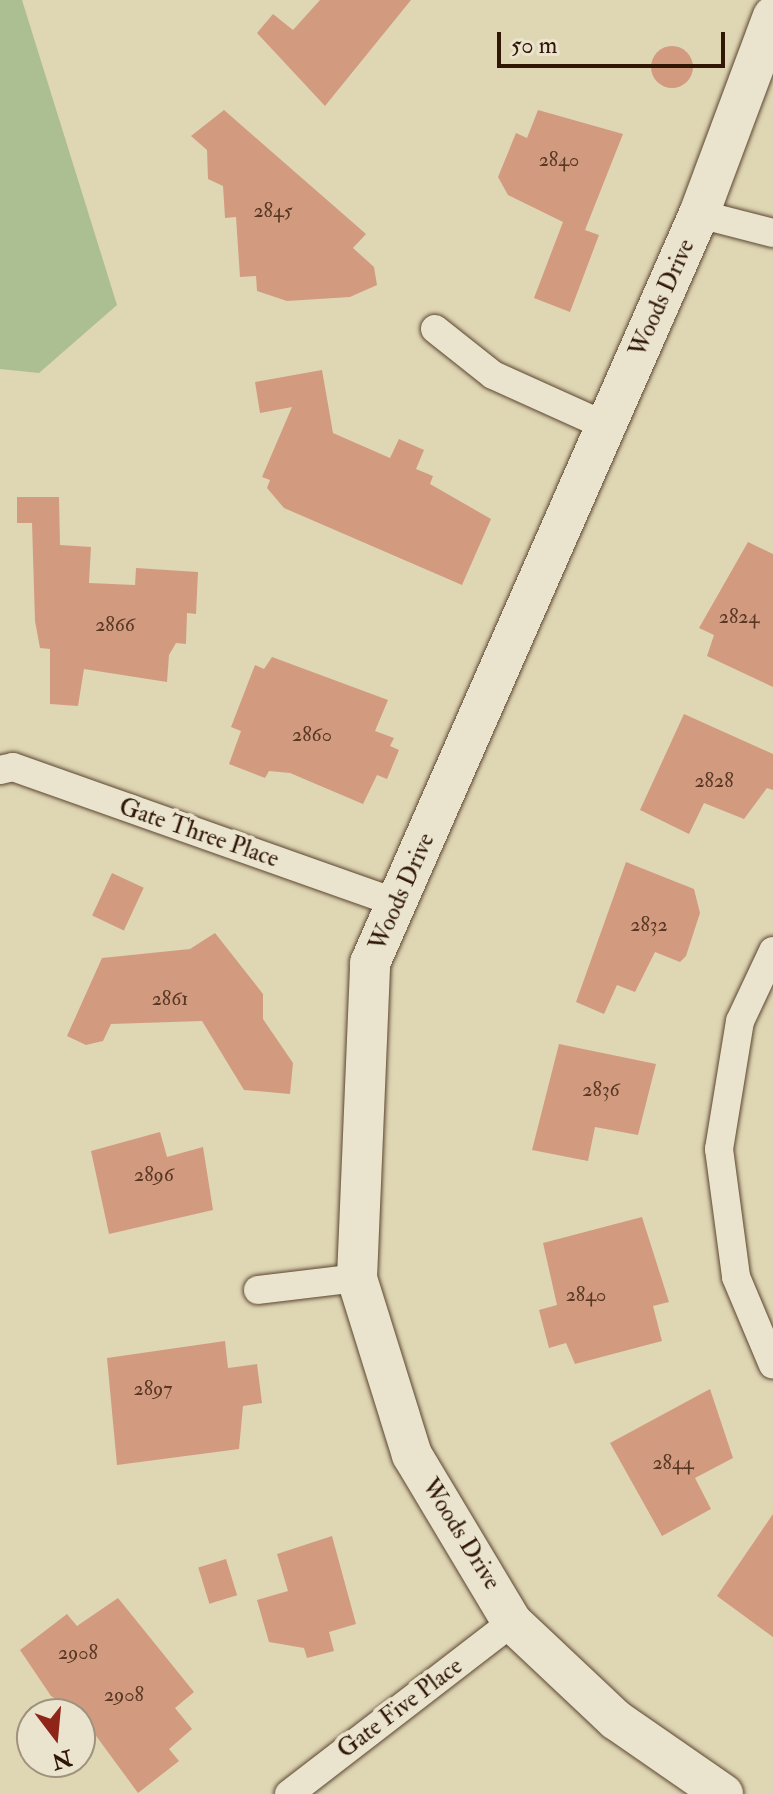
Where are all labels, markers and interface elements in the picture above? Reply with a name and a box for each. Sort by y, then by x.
scale bar [501,16,729,66]
text: 50 m [511,30,557,61]
house number: 2840 [539,147,579,171]
house number: 2845 [253,198,293,222]
street label: Woods Drive [623,235,701,361]
house number: 2824 [719,604,759,628]
house number: 2866 [95,612,135,636]
house number: 2860 [292,722,332,746]
house number: 2828 [694,768,734,792]
street label: Gate Three Place [115,792,283,874]
street label: Woods Drive [363,829,441,955]
house number: 2832 [630,912,668,936]
house number: 2861 [152,986,188,1010]
house number: 2836 [582,1077,620,1101]
house number: 2896 [134,1162,174,1186]
house number: 2840 [566,1282,606,1306]
house number: 2897 [134,1376,172,1400]
house number: 2844 [652,1450,694,1474]
street label: Woods Drive [416,1473,506,1595]
house number: 2908 [58,1640,98,1664]
street label: Gate Five Place [332,1652,468,1764]
house number: 2908 [104,1682,144,1706]
north arrow [16,1698,96,1778]
text: N [49,1743,75,1775]

